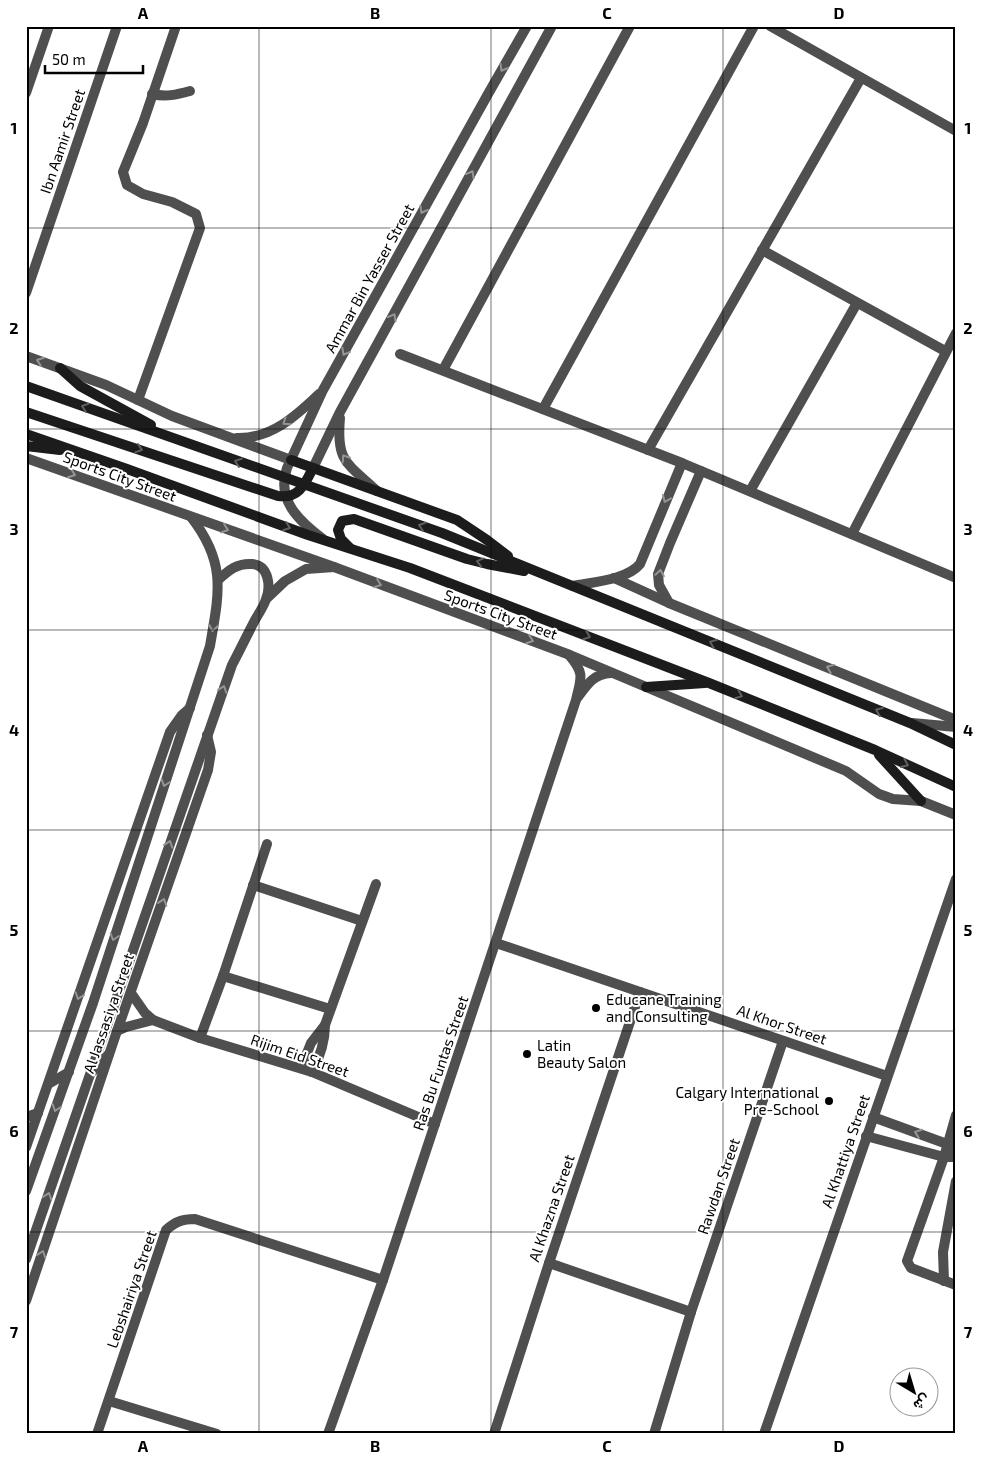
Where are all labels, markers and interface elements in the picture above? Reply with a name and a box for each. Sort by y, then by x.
text: A [138,3,149,22]
text: B [370,3,380,22]
text: C [602,3,612,22]
text: D [834,3,845,22]
scale bar [45,42,142,74]
text: 50 m [52,50,86,68]
one-way arrow [499,63,509,72]
street label: Ibn Aamir Street [36,86,88,196]
text: 1 [11,118,17,137]
text: 1 [965,118,971,137]
one-way arrow [465,171,475,180]
street label: Ammar Bin Yasser Street [321,200,418,356]
one-way arrow [420,205,430,214]
one-way arrow [386,313,396,322]
text: 2 [9,318,19,337]
text: 2 [963,318,973,337]
one-way arrow [341,347,351,356]
one-way arrow [37,357,45,367]
one-way arrow [81,403,90,413]
one-way arrow [282,416,292,425]
one-way arrow [134,444,143,454]
street label: Sports City Street [61,447,179,505]
one-way arrow [341,454,351,463]
one-way arrow [234,457,243,467]
one-way arrow [67,468,76,478]
one-way arrow [662,494,673,503]
text: 3 [9,519,19,538]
text: 3 [963,519,973,538]
one-way arrow [282,521,290,531]
one-way arrow [418,522,427,532]
one-way arrow [220,523,229,533]
one-way arrow [475,557,484,568]
one-way arrow [654,569,665,577]
one-way arrow [373,578,382,588]
street label: Sports City Street [442,585,560,643]
one-way arrow [209,624,219,632]
one-way arrow [582,630,591,640]
one-way arrow [526,634,534,644]
one-way arrow [709,638,718,649]
one-way arrow [826,664,835,674]
one-way arrow [217,685,227,694]
one-way arrow [734,689,742,699]
one-way arrow [875,706,884,717]
text: 4 [9,720,19,739]
text: 4 [963,720,973,739]
one-way arrow [900,757,909,768]
one-way arrow [161,778,171,787]
one-way arrow [163,841,173,849]
one-way arrow [157,898,167,907]
text: 5 [10,920,19,939]
text: 5 [964,920,973,939]
one-way arrow [110,933,120,941]
street label: Al Jassasiya Street [79,950,137,1075]
place label: Educane Training and Consulting [606,990,722,1025]
one-way arrow [75,992,85,1000]
street label: Ras Bu Funtas Street [408,993,472,1133]
street label: Al Khor Street [735,1000,829,1048]
marker: Educane Training and Consulting [590,1002,602,1014]
street label: Rijim Eid Street [248,1030,352,1081]
place label: Latin Beauty Salon [537,1036,626,1071]
marker: Latin Beauty Salon [521,1048,533,1060]
place label: Calgary International Pre-School [676,1083,820,1118]
street label: Al Khattiya Street [817,1092,873,1210]
marker: Calgary International Pre-School [823,1095,835,1107]
one-way arrow [52,1103,62,1111]
text: 6 [9,1121,19,1140]
text: 6 [963,1121,973,1140]
one-way arrow [914,1129,923,1139]
street label: Rawdan Street [693,1135,743,1236]
street label: Al Khazna Street [524,1152,578,1264]
one-way arrow [42,1193,52,1201]
street label: Lebshairiya Street [102,1227,160,1350]
one-way arrow [36,1251,46,1259]
text: 7 [10,1322,19,1341]
text: 7 [964,1322,973,1341]
north arrow [890,1368,940,1418]
text: ش [910,1390,934,1415]
text: A [138,1436,149,1455]
text: B [370,1436,380,1455]
text: C [602,1436,612,1455]
text: D [834,1436,845,1455]

